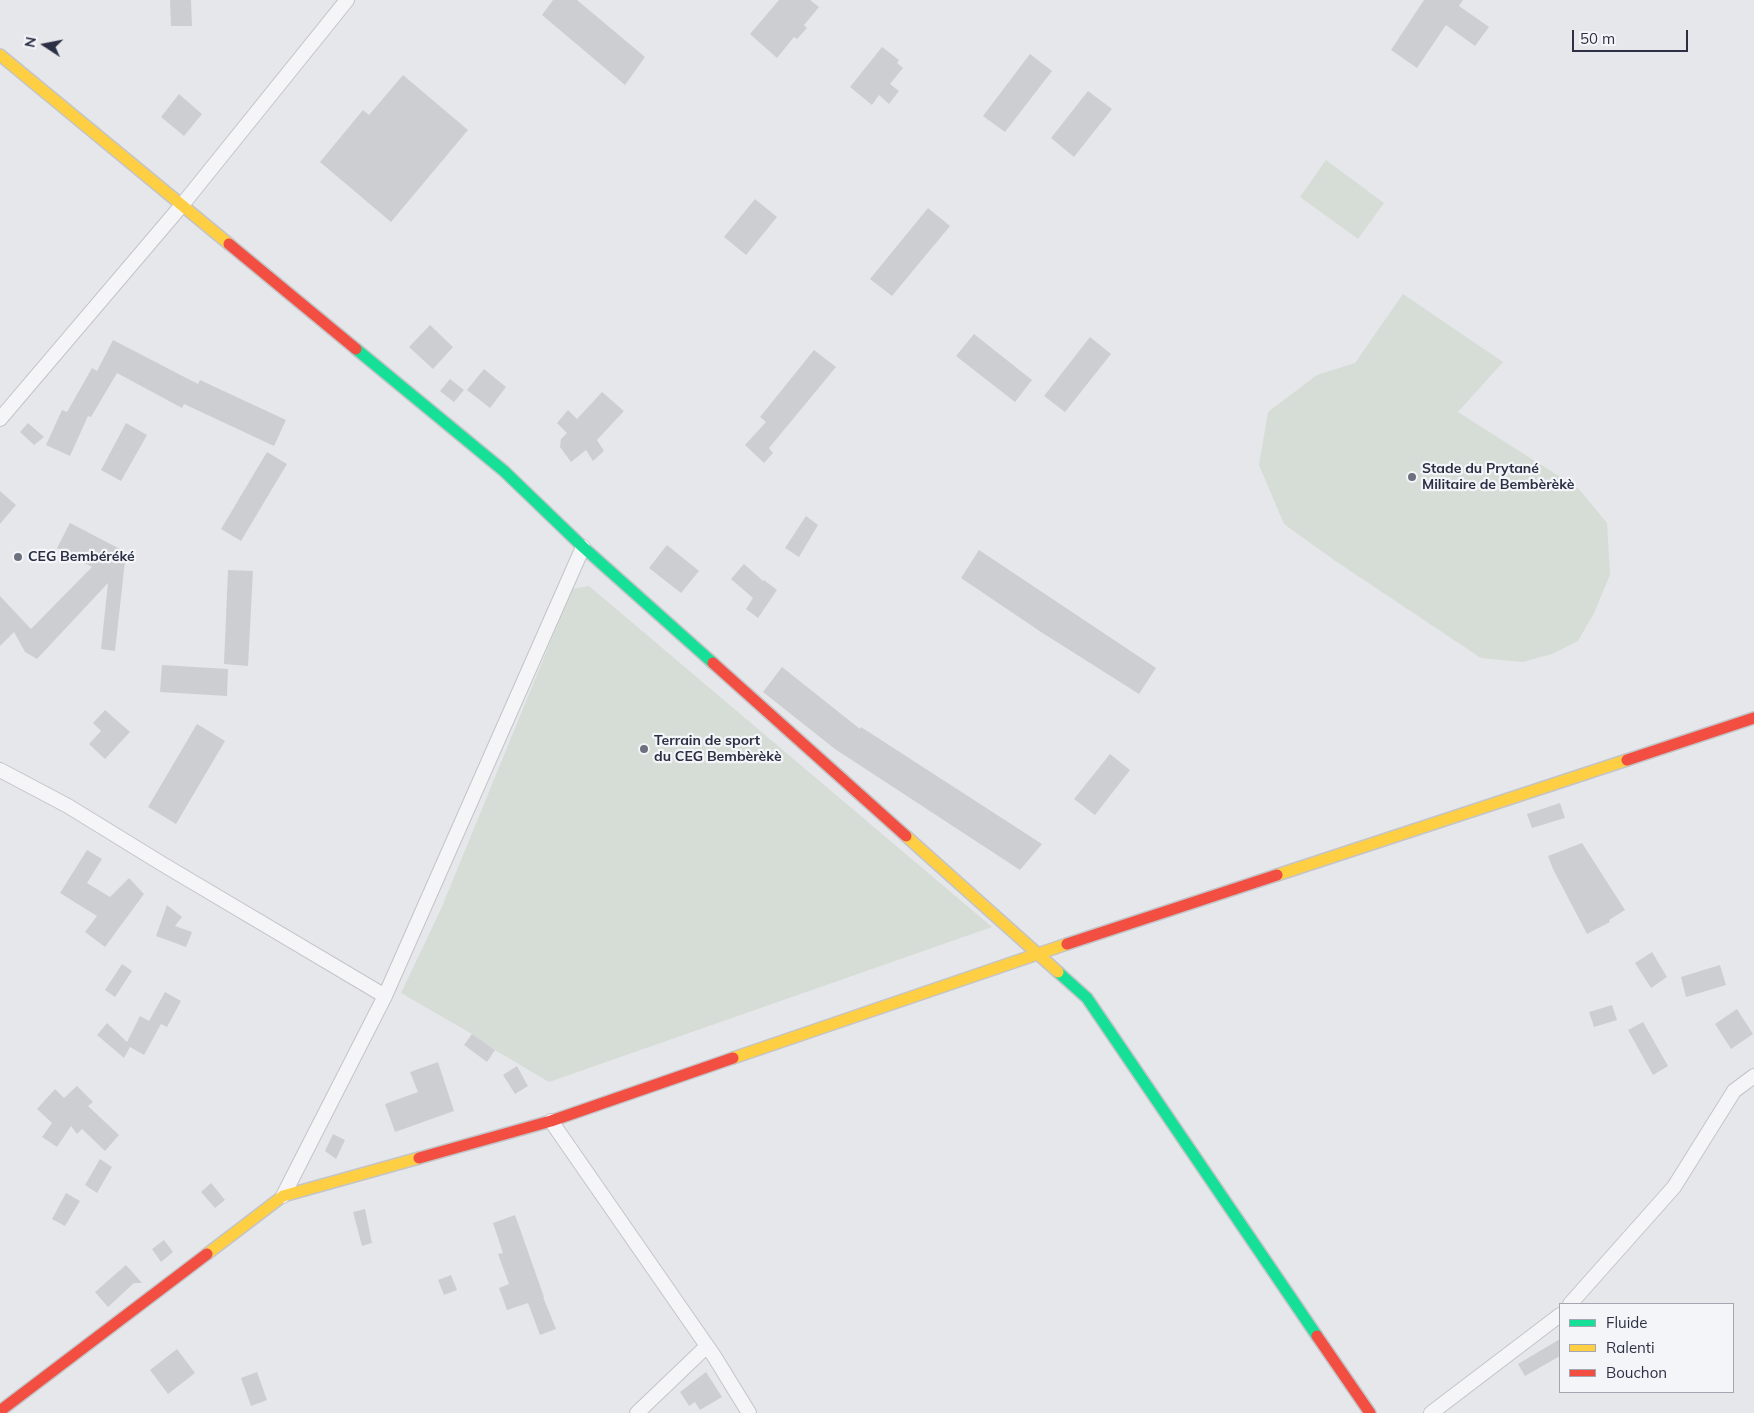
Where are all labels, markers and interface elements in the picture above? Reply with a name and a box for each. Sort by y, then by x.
north arrow [20,20,70,70]
scale bar [1574,20,1690,52]
text: 50 m [1580,29,1615,48]
text: N [20,35,40,49]
place label: Stade du Prytané Militaire de Bembèrèkè [1422,461,1574,494]
marker: Stade du Prytané Militaire de Bembèrèkè [1406,471,1418,483]
place label: CEG Bembéréké [28,549,135,565]
marker: CEG Bembéréké [12,551,24,563]
place label: Terrain de sport du CEG Bembèrèkè [654,733,782,766]
marker: Terrain de sport du CEG Bembèrèkè [638,743,650,755]
legend [1559,1303,1734,1393]
text: Fluide [1606,1313,1647,1332]
text: Ralenti [1606,1338,1655,1357]
text: Bouchon [1606,1363,1667,1382]

